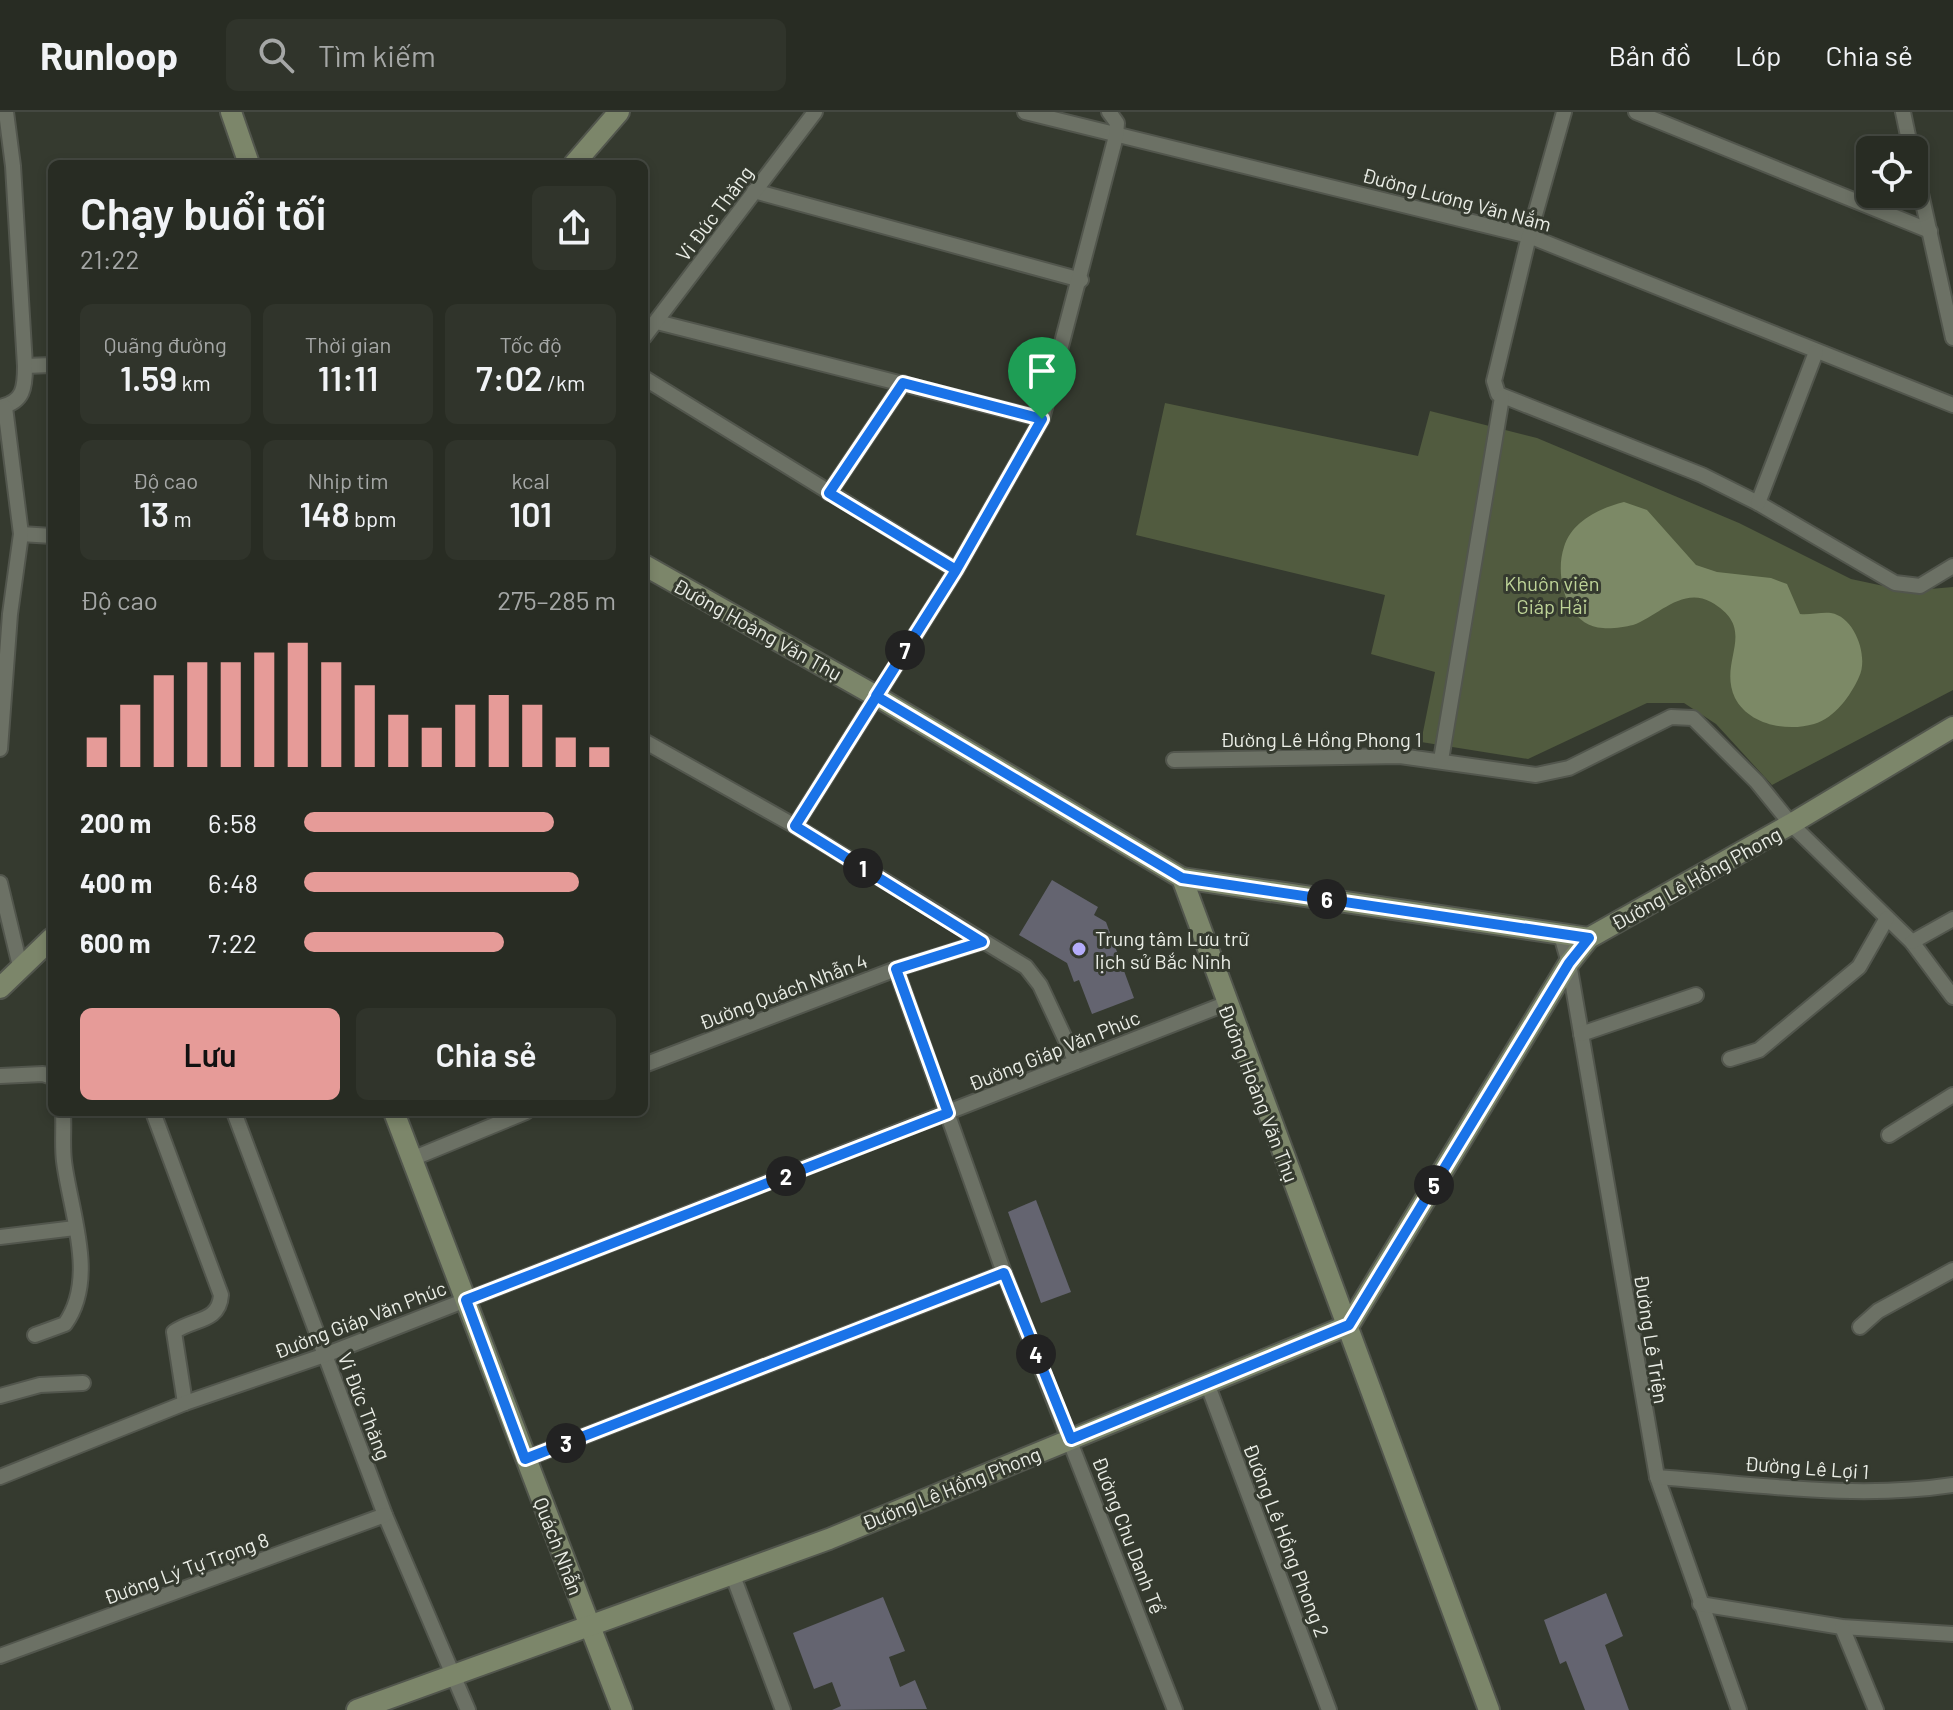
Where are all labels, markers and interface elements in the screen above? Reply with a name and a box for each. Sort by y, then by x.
search box [226,19,786,91]
text: Runloop [40,32,178,78]
icon: search [254,33,298,77]
text: Tìm kiếm [318,37,436,73]
text: Bản đồ [1608,38,1691,72]
text: Lớp [1735,38,1781,72]
text: Chia sẻ [1825,38,1913,72]
map controls [1856,136,1928,208]
button: locate [1856,136,1928,208]
street label: Vi Đức Thăng [670,161,758,265]
street label: Đường Lương Văn Nắm [1360,162,1554,236]
text: Chạy buổi tối [80,186,327,239]
button: share [532,186,616,270]
text: 21:22 [80,243,139,274]
text: Quãng đường [104,331,227,357]
text: Thời gian [305,331,391,357]
text: Tốc độ [499,331,562,357]
pin [1008,337,1076,419]
icon: arrive [1020,349,1064,393]
text: 1.59 [120,357,177,398]
text: 11:11 [318,357,378,398]
text: 7:02 [476,357,543,398]
text: km [177,369,211,395]
text: /km [543,369,585,395]
text: Độ cao [132,467,198,493]
text: Nhịp tim [308,467,388,493]
text: kcal [511,467,550,493]
text: 13 [139,493,169,534]
text: 148 [300,493,350,534]
text: 101 [509,493,552,534]
text: m [169,505,192,531]
text: bpm [350,505,396,531]
park label: Khuôn viên Giáp Hải [1504,571,1600,618]
street label: Đường Hoàng Văn Thụ [670,573,846,685]
text: Độ cao [80,584,158,615]
text: 275–285 m [497,584,616,615]
pin: 7 [885,630,925,670]
text: 7 [900,637,910,663]
street label: Đường Lê Hồng Phong 1 [1220,727,1422,751]
text: 200 m [80,807,151,838]
text: 6:58 [208,807,257,838]
street label: Đường Lê Hồng Phong [1607,821,1785,935]
pin: 1 [843,848,883,888]
text: 1 [859,855,867,881]
text: 400 m [80,867,152,898]
text: 6:48 [208,867,258,898]
pin: 6 [1307,879,1347,919]
text: 6 [1321,886,1333,912]
place label: Trung tâm Lưu trữ lịch sử Bắc Ninh [1095,926,1250,973]
text: 600 m [80,927,151,958]
text: 7:22 [208,927,257,958]
marker: Trung tâm Lưu trữ lịch sử Bắc Ninh [1070,940,1088,958]
street label: Đường Quách Nhẫn 4 [696,948,870,1034]
street label: Đường Hoàng Văn Thụ [1214,1001,1304,1185]
street label: Đường Giáp Văn Phúc [965,1005,1143,1095]
button: Lưu [80,1008,340,1100]
button: Chia sẻ [356,1008,616,1100]
pin: 2 [766,1156,806,1196]
text: 2 [780,1163,792,1189]
pin: 5 [1414,1165,1454,1205]
text: 5 [1428,1172,1440,1198]
street label: Đường Lê Triện [1630,1273,1674,1405]
street label: Đường Giáp Văn Phúc [270,1275,450,1363]
pin: 4 [1016,1334,1056,1374]
text: 4 [1029,1341,1043,1367]
street label: Vi Đức Thăng [333,1349,397,1463]
pin: 3 [546,1423,586,1463]
text: 3 [560,1430,572,1456]
street label: Đường Lê Hồng Phong 2 [1239,1440,1335,1640]
street label: Đường Lê Hồng Phong [858,1441,1044,1535]
street label: Đường Lê Lợi 1 [1744,1451,1870,1483]
street label: Đường Chu Danh Tể [1088,1453,1170,1617]
street label: Quách Nhẫn [529,1494,589,1598]
street label: Đường Lý Tự Trọng 8 [100,1527,272,1609]

